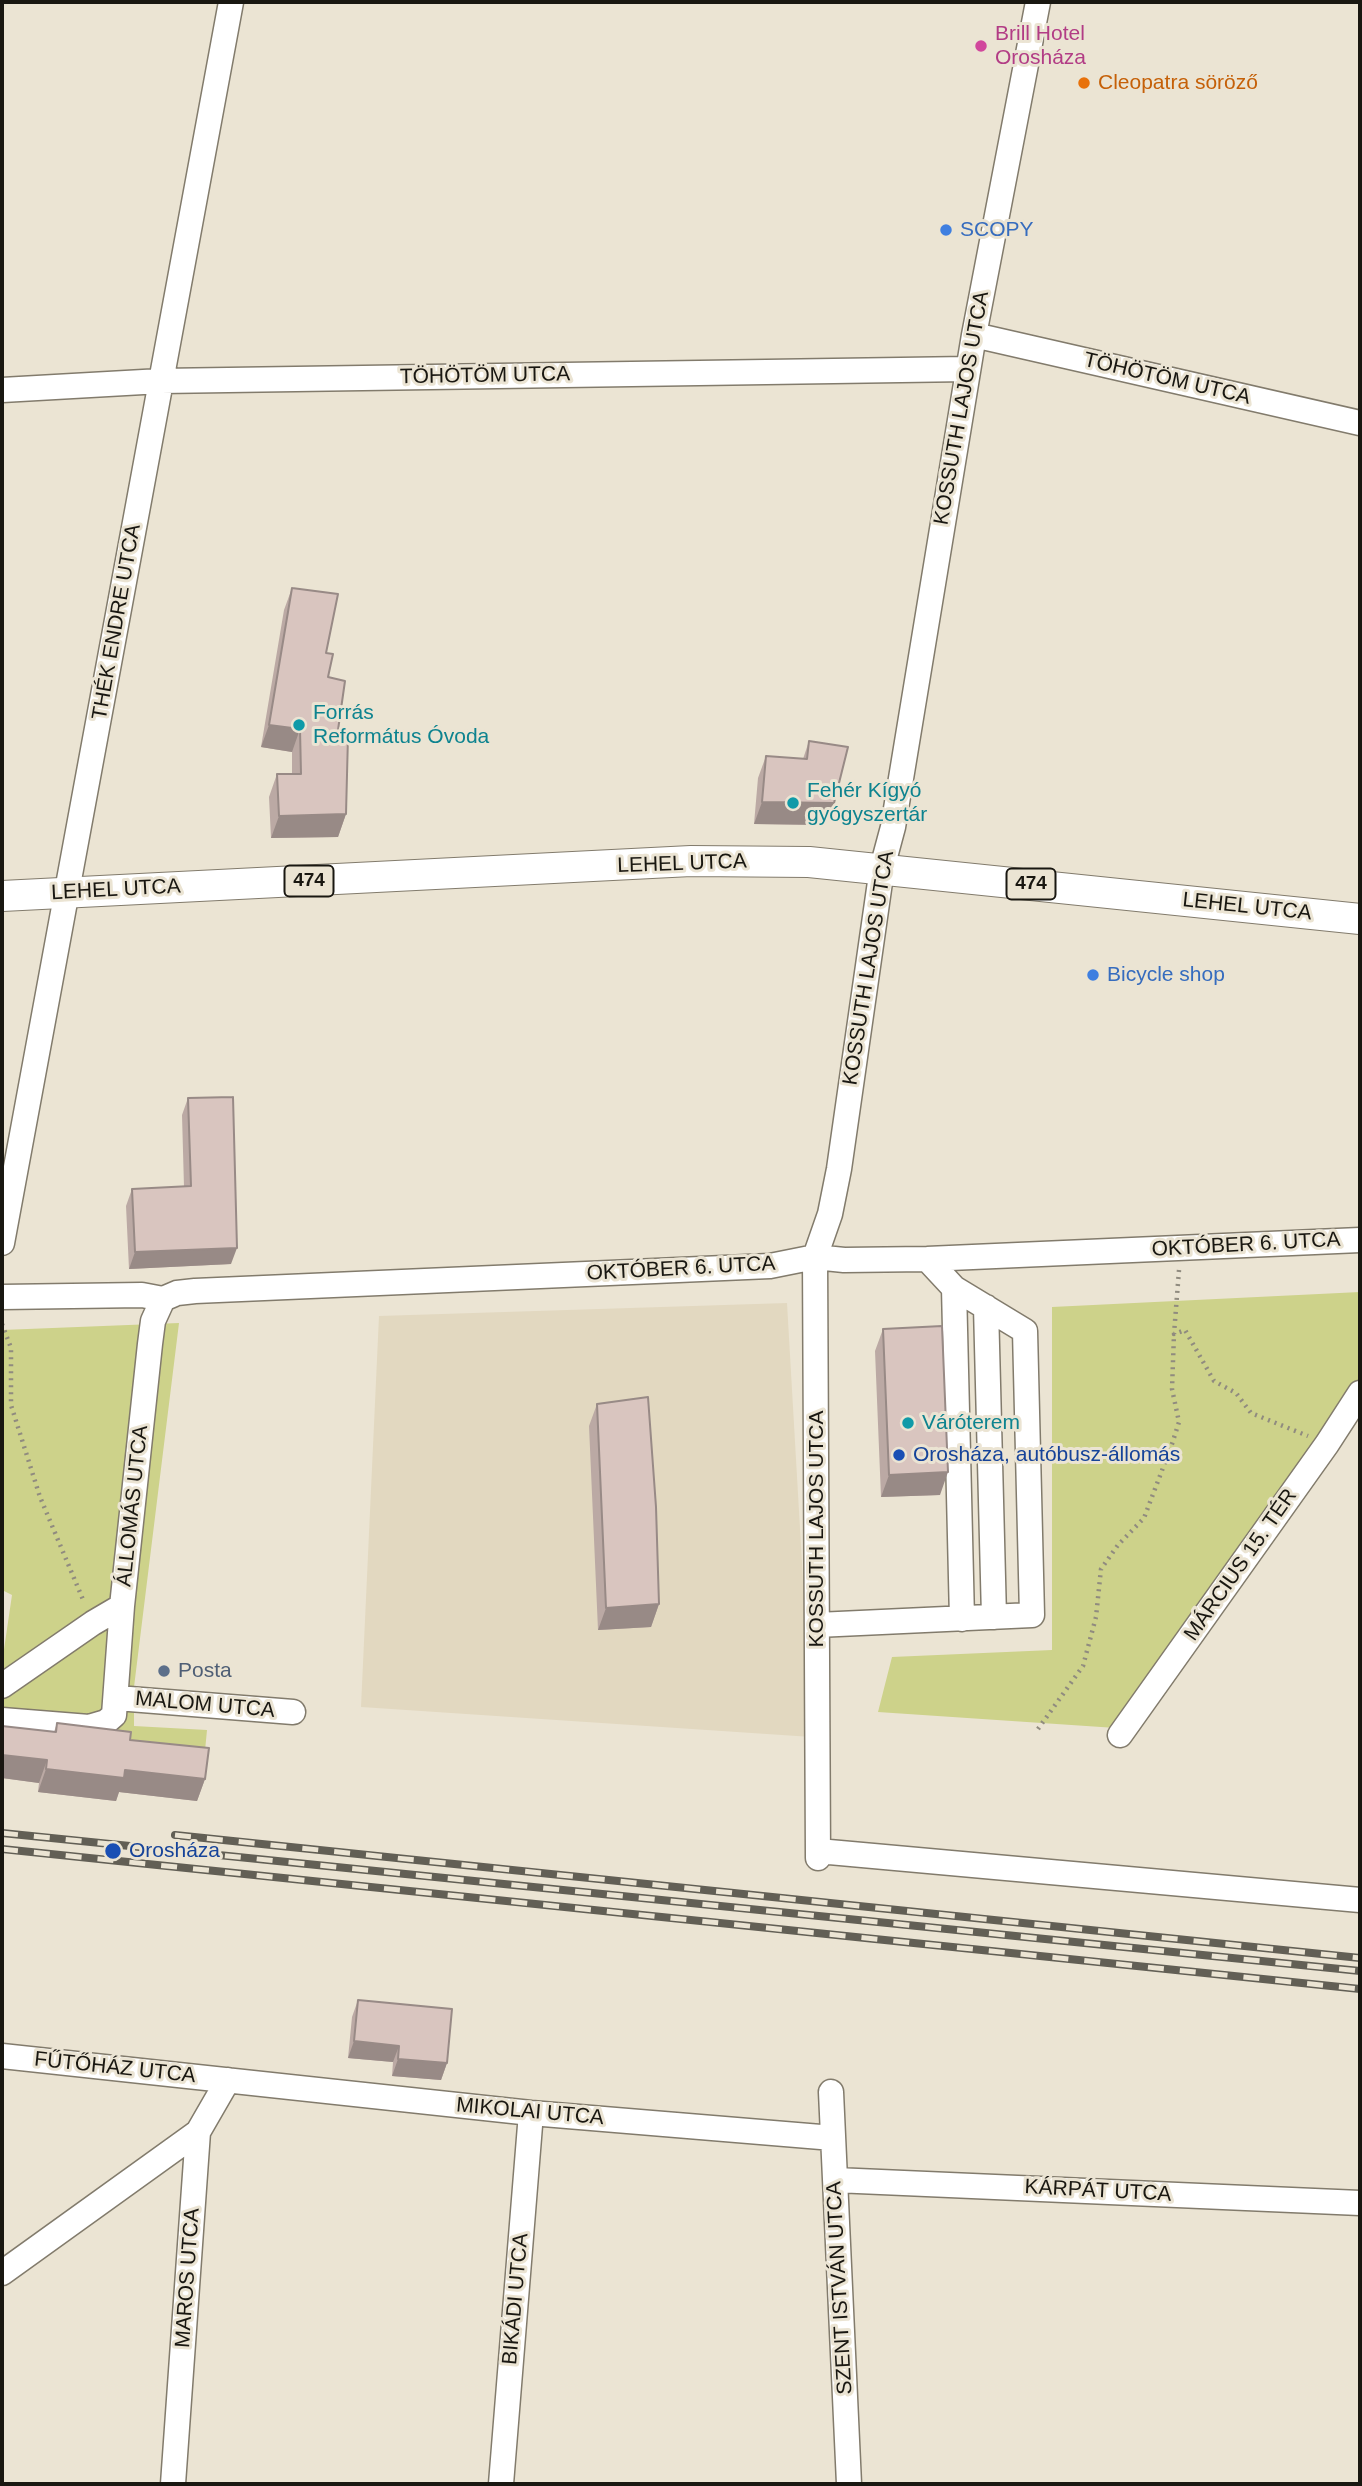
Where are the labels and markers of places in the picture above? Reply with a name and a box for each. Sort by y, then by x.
place label: Brill Hotel Orosháza [995,21,1086,71]
marker: Brill Hotel Orosháza [973,38,989,54]
place label: Cleopatra söröző [1098,70,1258,96]
marker: Cleopatra söröző [1076,75,1092,91]
place label: SCOPY [960,217,1034,243]
marker: SCOPY [938,222,954,238]
place label: Forrás Református Óvoda [313,700,489,750]
marker: Forrás Református Óvoda [291,717,307,733]
place label: Fehér Kígyó gyógyszertár [807,778,927,828]
marker: Fehér Kígyó gyógyszertár [785,795,801,811]
place label: Bicycle shop [1107,962,1225,988]
marker: Bicycle shop [1085,967,1101,983]
place label: Váróterem [922,1410,1020,1436]
marker: Váróterem [900,1415,916,1431]
place label: Orosháza, autóbusz-állomás [913,1442,1180,1468]
marker: Orosháza, autóbusz-állomás [891,1447,907,1463]
place label: Posta [178,1658,232,1684]
marker: Posta [156,1663,172,1679]
place label: Orosháza [129,1838,220,1864]
marker: Orosháza [103,1841,123,1861]

